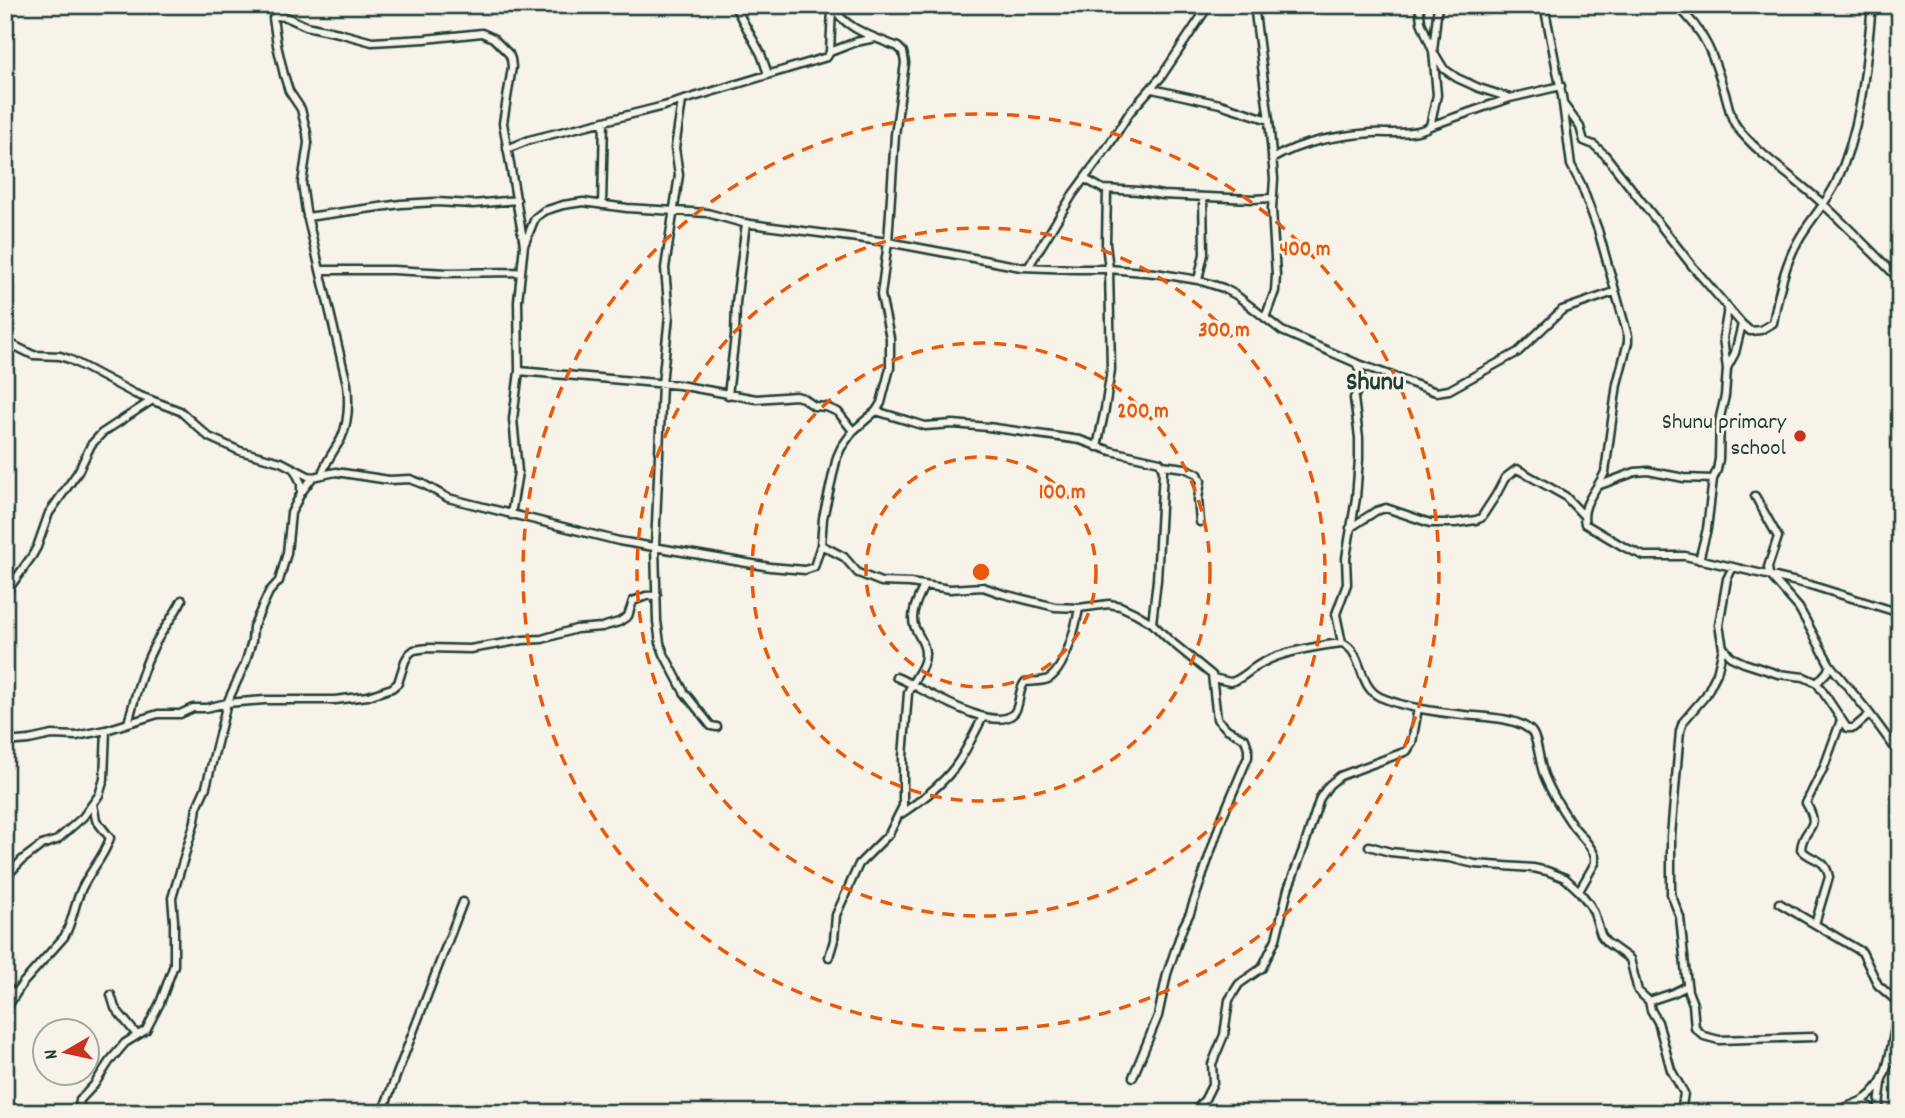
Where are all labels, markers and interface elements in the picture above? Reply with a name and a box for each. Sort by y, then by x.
text: 400 m [1280,236,1330,266]
text: 300 m [1198,317,1250,347]
district label: Shunu [1346,365,1404,402]
text: 200 m [1117,398,1169,428]
place label: Shunu primary school [1662,407,1787,466]
marker: Shunu primary school [1792,428,1808,444]
text: 100 m [1039,479,1085,509]
centre of rings [969,560,993,584]
north arrow [32,1016,102,1086]
text: N [39,1047,67,1061]

